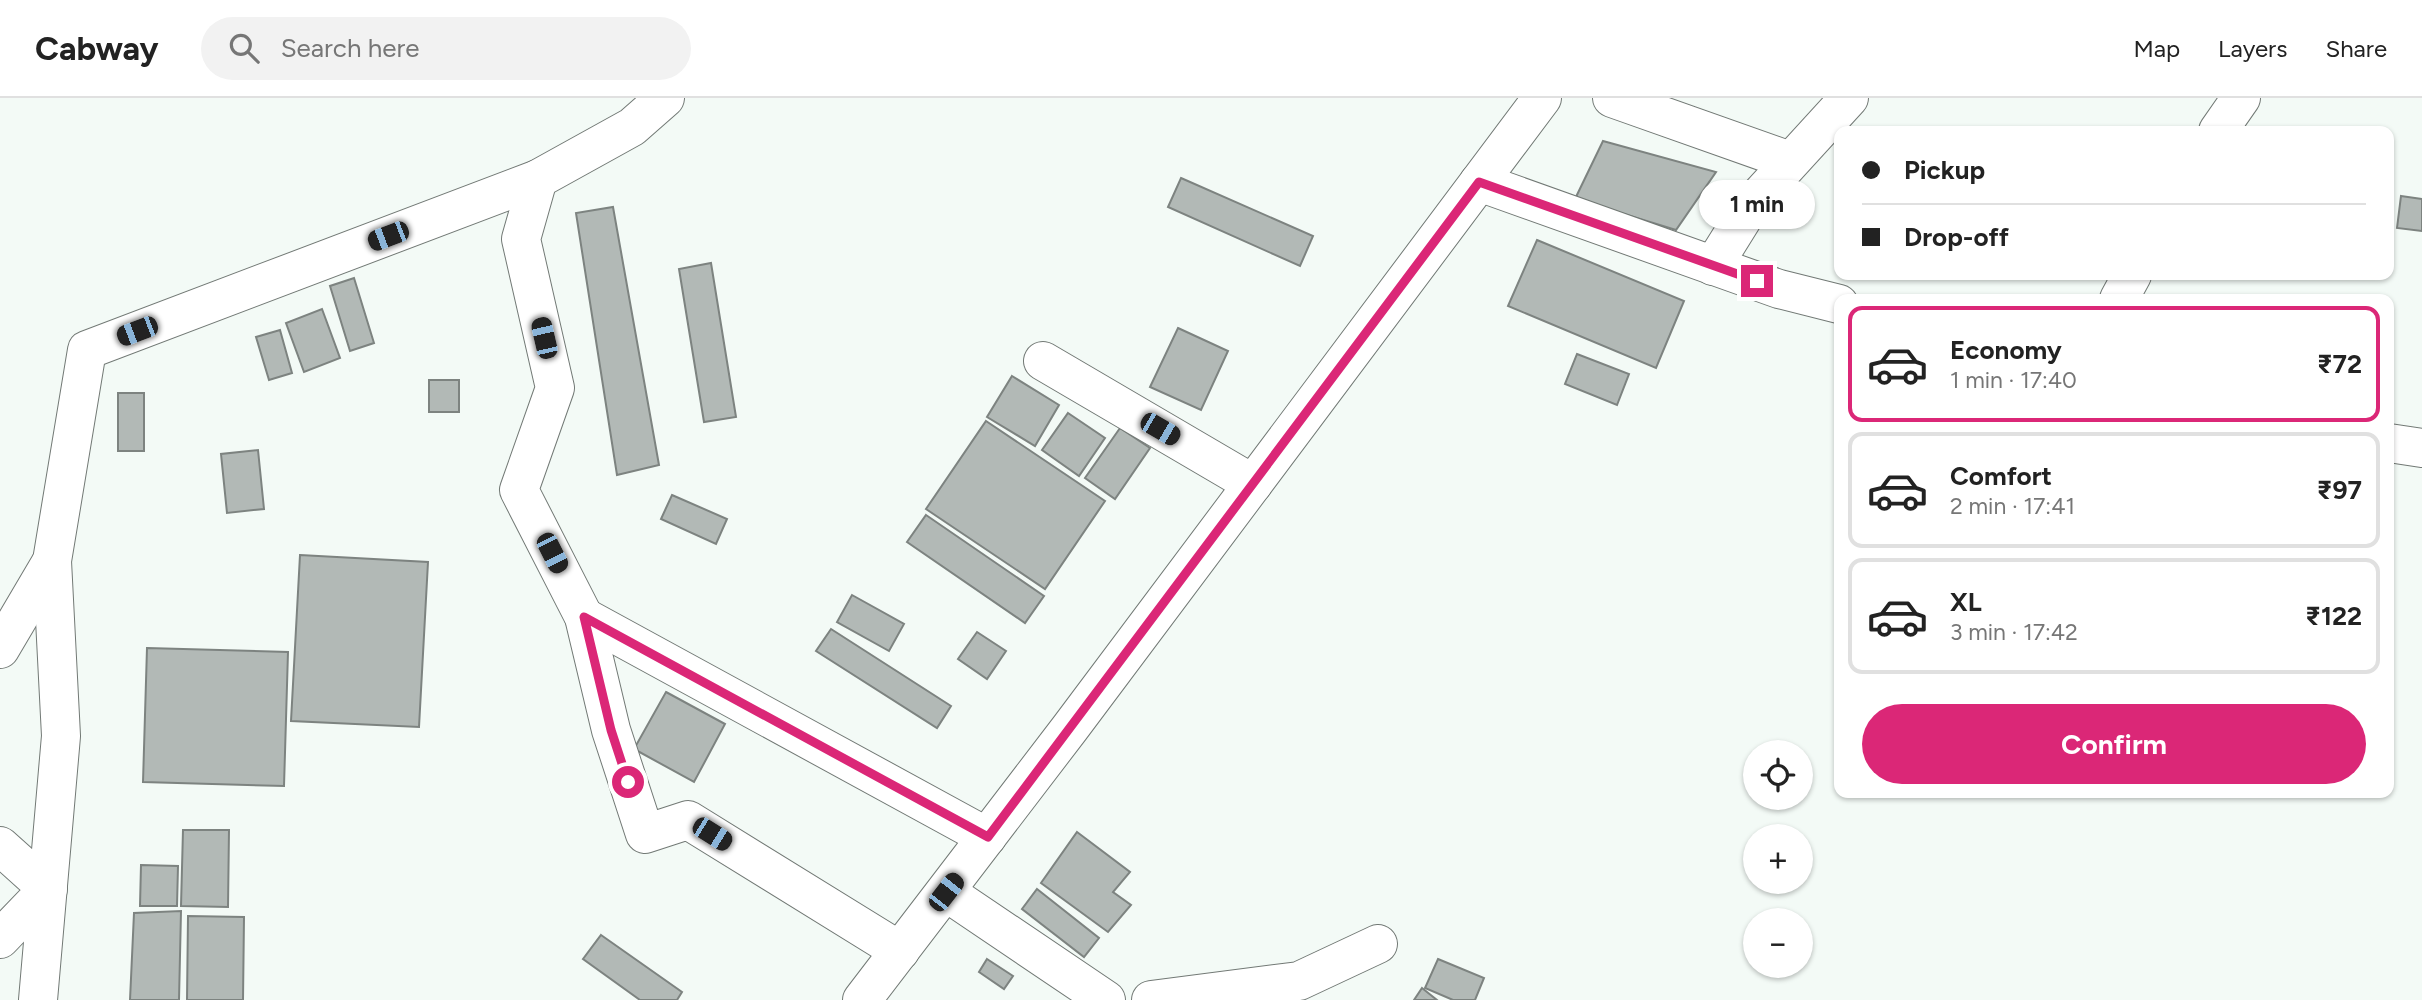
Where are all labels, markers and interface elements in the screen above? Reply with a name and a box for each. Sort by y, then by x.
search box [201,17,691,80]
text: Cabway [35,29,159,68]
icon: search [225,29,263,67]
text: Search here [281,32,420,64]
text: Map [2133,34,2180,63]
text: Layers [2218,34,2287,63]
text: Share [2325,34,2387,63]
text: Pickup [1904,154,1985,186]
callout: 1 min [1699,180,1815,228]
text: 1 min [1730,190,1784,218]
car [365,219,412,253]
text: Drop-off [1904,221,2009,253]
route end [1741,265,1773,297]
car [114,314,161,348]
car [530,315,559,361]
icon: car [1866,333,1929,396]
text: Economy [1950,334,2062,366]
text: ₹72 [2317,348,2362,380]
text: 1 min · 17:40 [1950,366,2077,394]
car [1137,409,1184,449]
icon: car [1866,459,1929,522]
text: Comfort [1950,460,2052,492]
text: ₹97 [2317,474,2362,506]
text: 2 min · 17:41 [1950,492,2075,520]
car [534,530,571,576]
icon: car [1866,585,1929,648]
text: XL [1950,586,1982,618]
text: ₹122 [2305,600,2362,632]
text: 3 min · 17:42 [1950,618,2078,646]
button: Confirm [1862,704,2366,784]
map controls [1743,740,1813,978]
button: locate [1743,740,1813,810]
route start [612,766,644,798]
car [689,814,736,854]
button: + [1743,824,1813,894]
car [925,869,968,915]
button: − [1743,908,1813,978]

